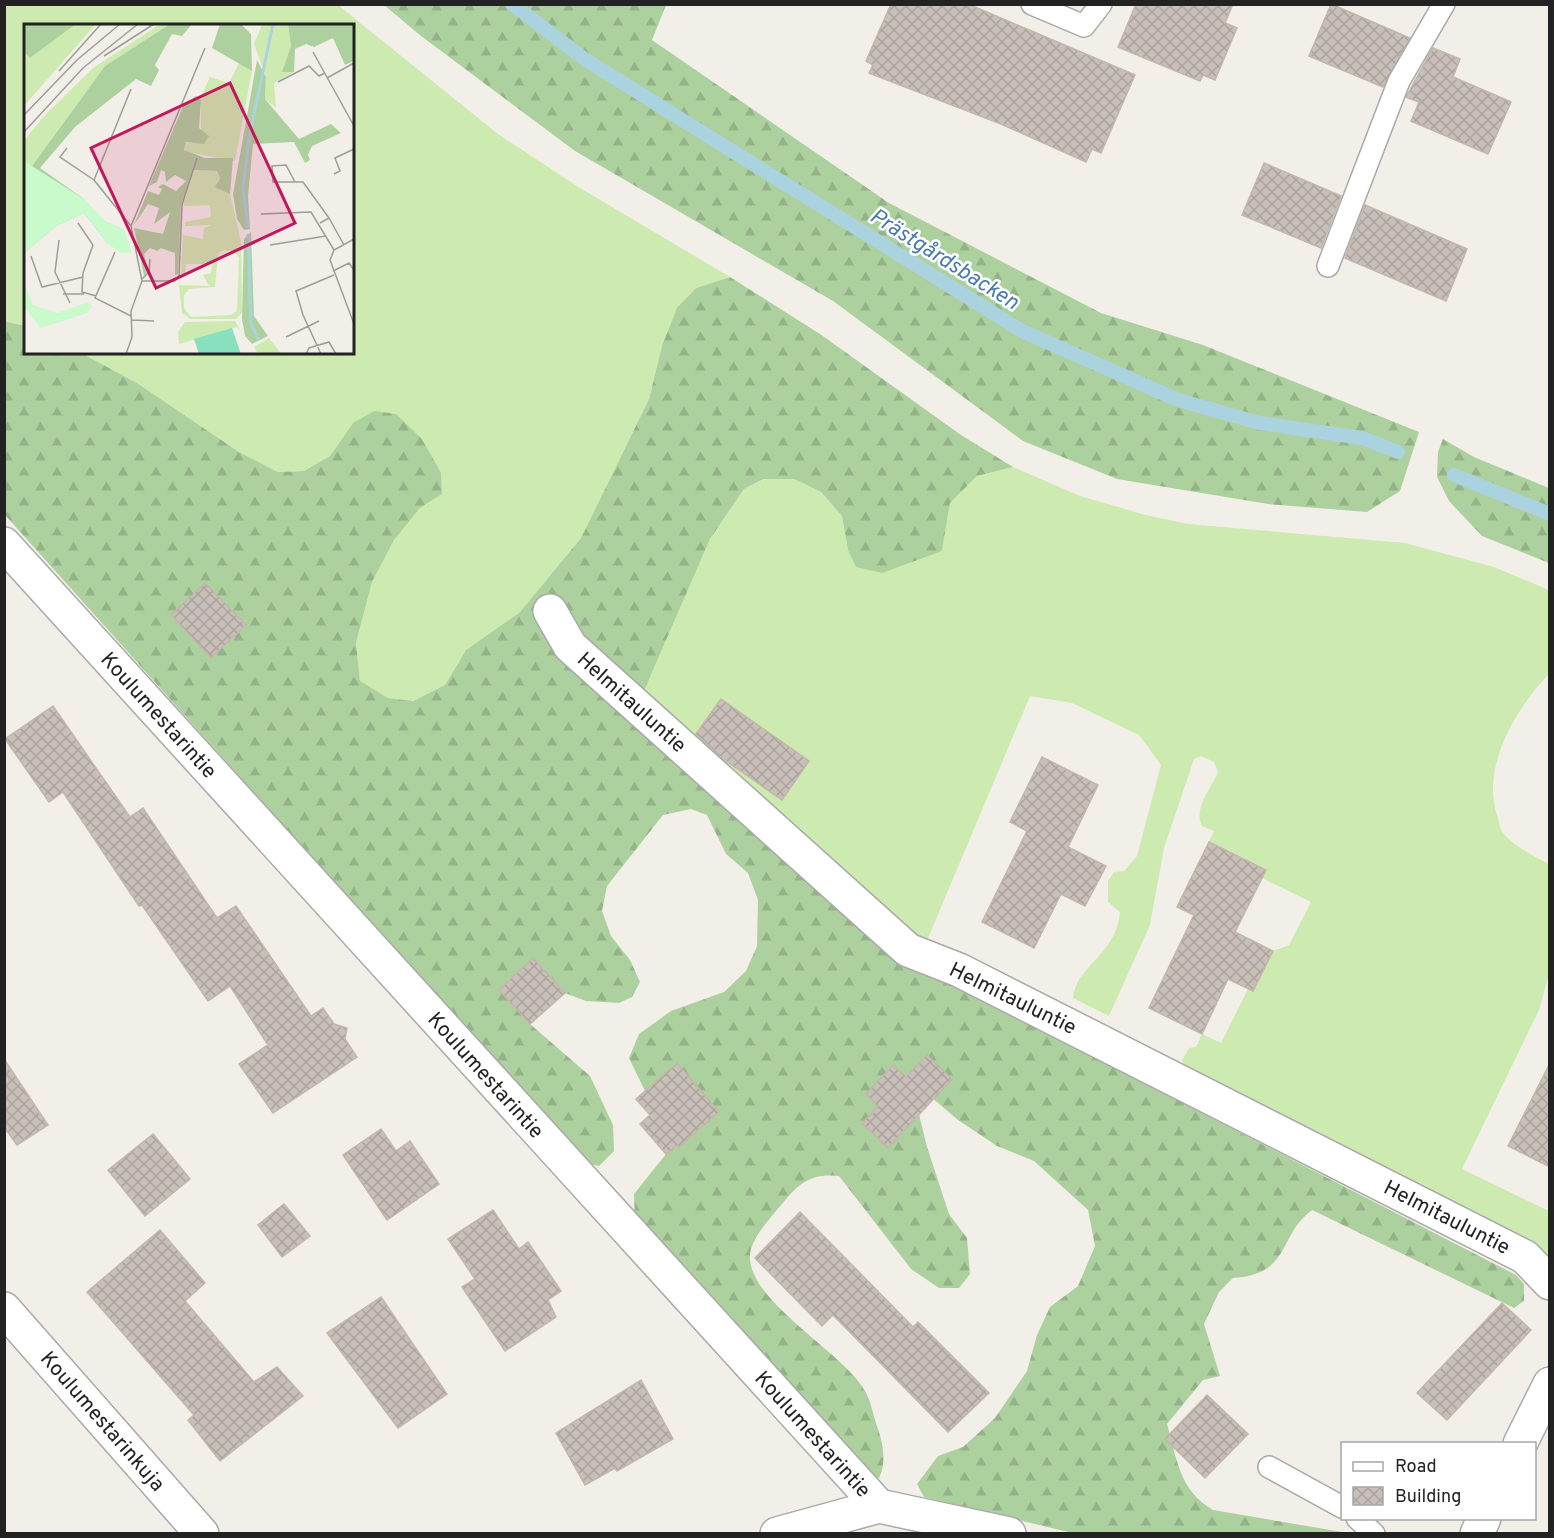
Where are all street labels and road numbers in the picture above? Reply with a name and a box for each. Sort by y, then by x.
street label: Koulumestarintie [94,647,222,785]
street label: Helmitauluntie [571,647,691,759]
street label: Helmitauluntie [944,957,1080,1042]
street label: Koulumestarintie [421,1007,549,1145]
street label: Helmitauluntie [1379,1175,1514,1262]
street label: Koulumestarinkuja [34,1346,170,1498]
street label: Koulumestarintie [748,1366,876,1504]

